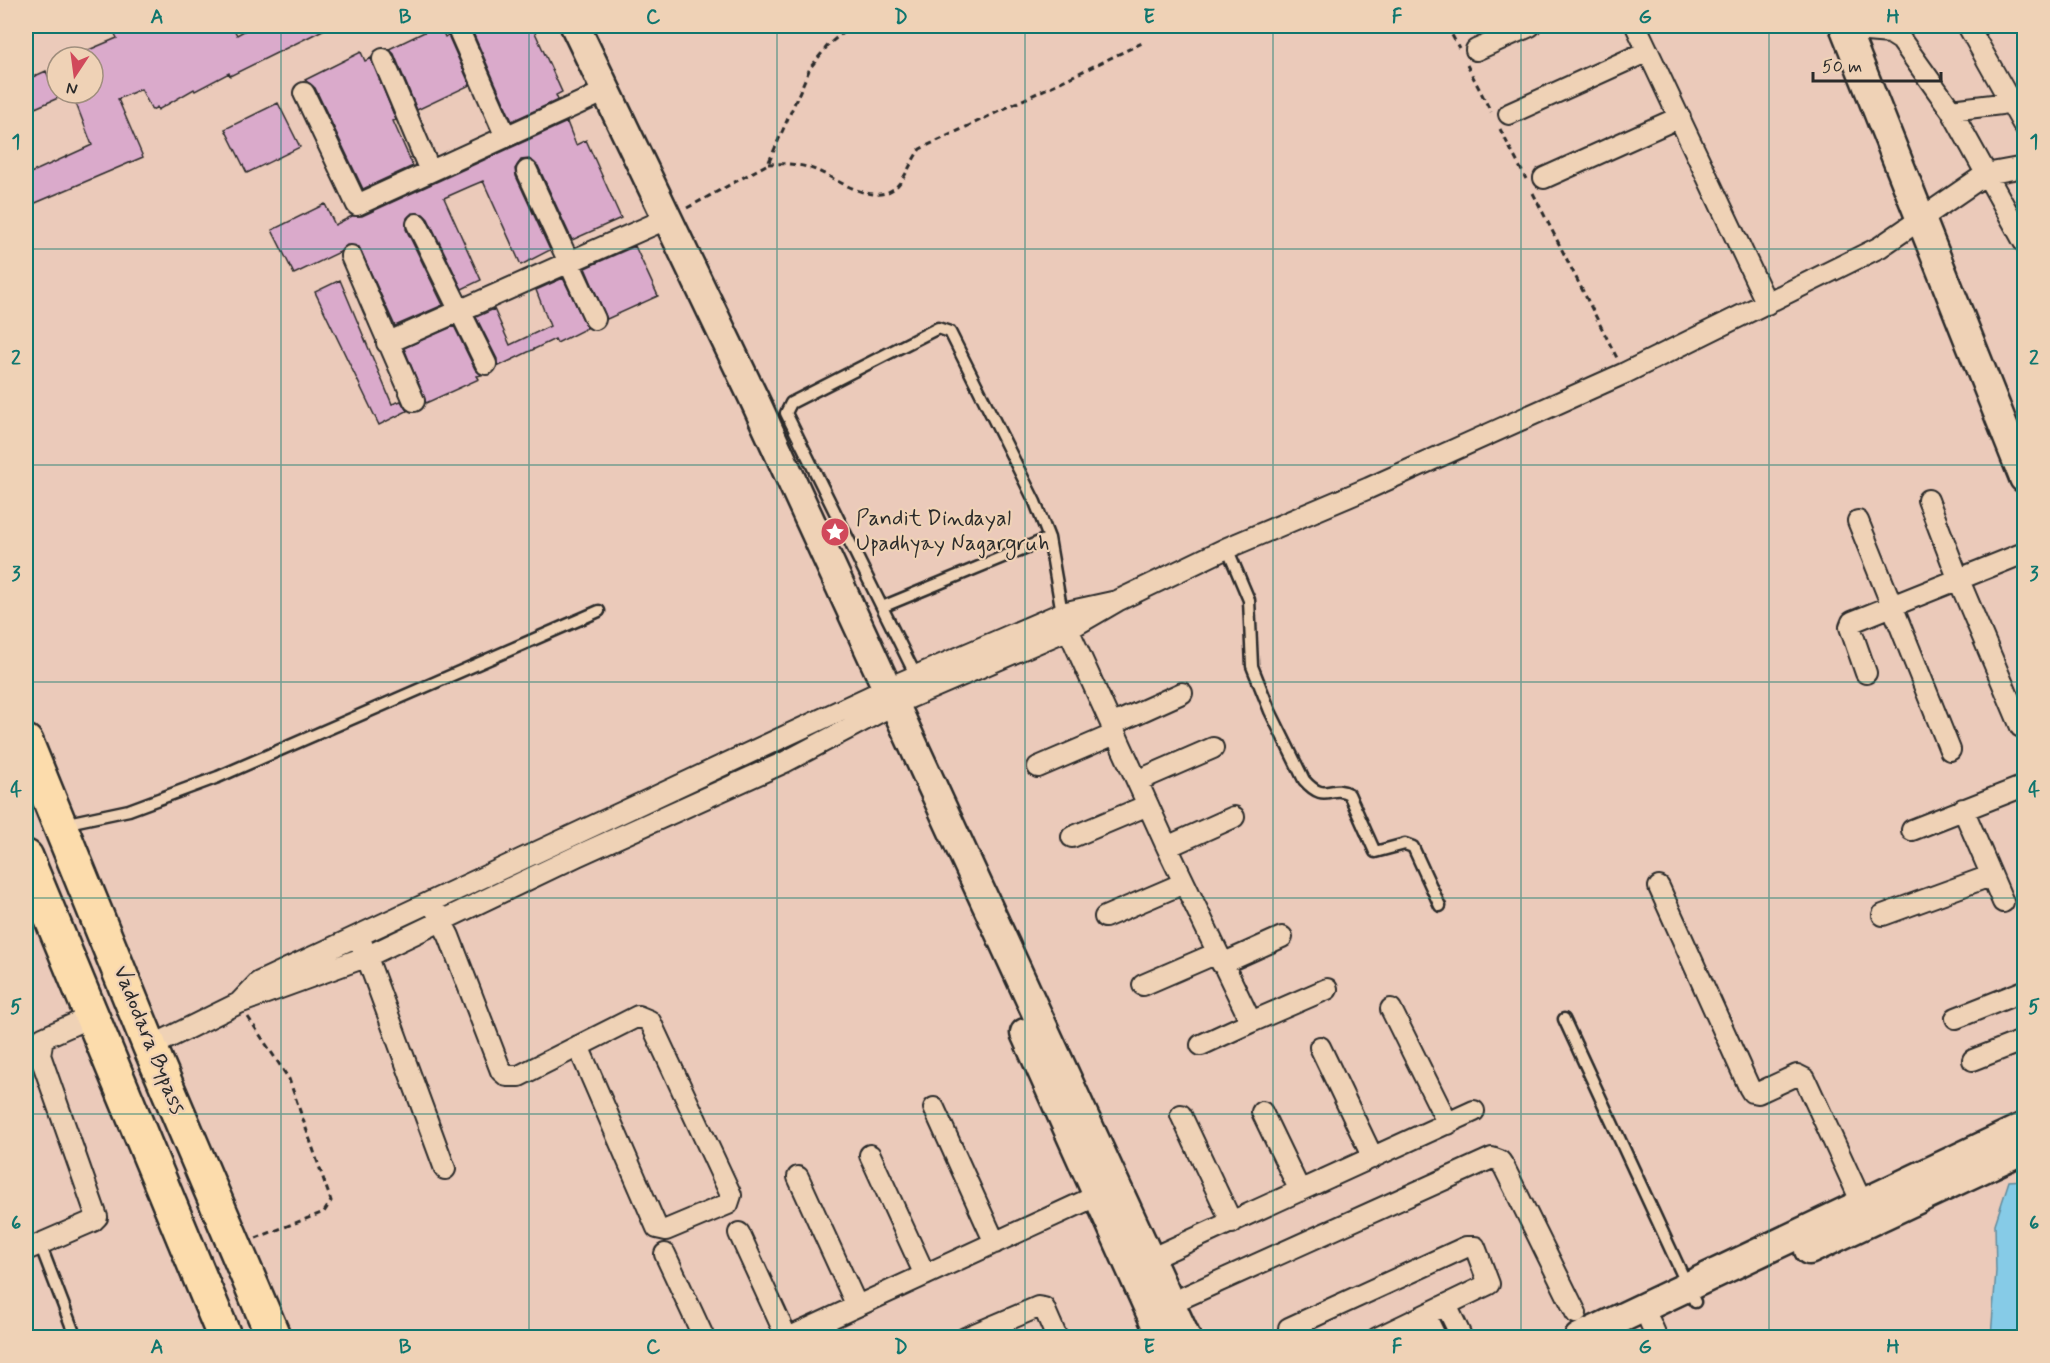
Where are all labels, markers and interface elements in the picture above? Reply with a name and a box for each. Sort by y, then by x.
text: A [150,4,164,31]
text: B [399,4,412,31]
text: C [646,4,661,31]
text: D [894,4,908,31]
text: E [1143,4,1155,31]
text: F [1392,4,1403,31]
text: G [1638,4,1652,31]
text: H [1886,4,1900,31]
north arrow [45,45,105,105]
scale bar [1813,45,1940,83]
text: 50 m [1822,55,1862,79]
text: N [64,77,80,100]
text: 1 [12,129,20,156]
text: 1 [2030,129,2038,156]
text: 2 [11,345,21,372]
text: 2 [2029,345,2039,372]
place label: Pandit Dindayal Upadhyay Nagargruh [856,505,1050,561]
place icon: Pandit Dindayal Upadhyay Nagargruh [819,516,851,548]
text: 3 [11,561,21,588]
text: 3 [2029,561,2039,588]
text: 4 [10,777,22,804]
text: 4 [2028,777,2040,804]
street label: Vadodara Bypass [106,962,192,1119]
text: 5 [10,994,22,1021]
text: 5 [2028,994,2040,1021]
text: 6 [11,1210,21,1237]
text: 6 [2029,1210,2039,1237]
text: A [150,1334,164,1361]
text: B [399,1334,412,1361]
text: C [646,1334,661,1361]
text: D [894,1334,908,1361]
text: E [1143,1334,1155,1361]
text: F [1392,1334,1403,1361]
text: G [1638,1334,1652,1361]
text: H [1886,1334,1900,1361]

